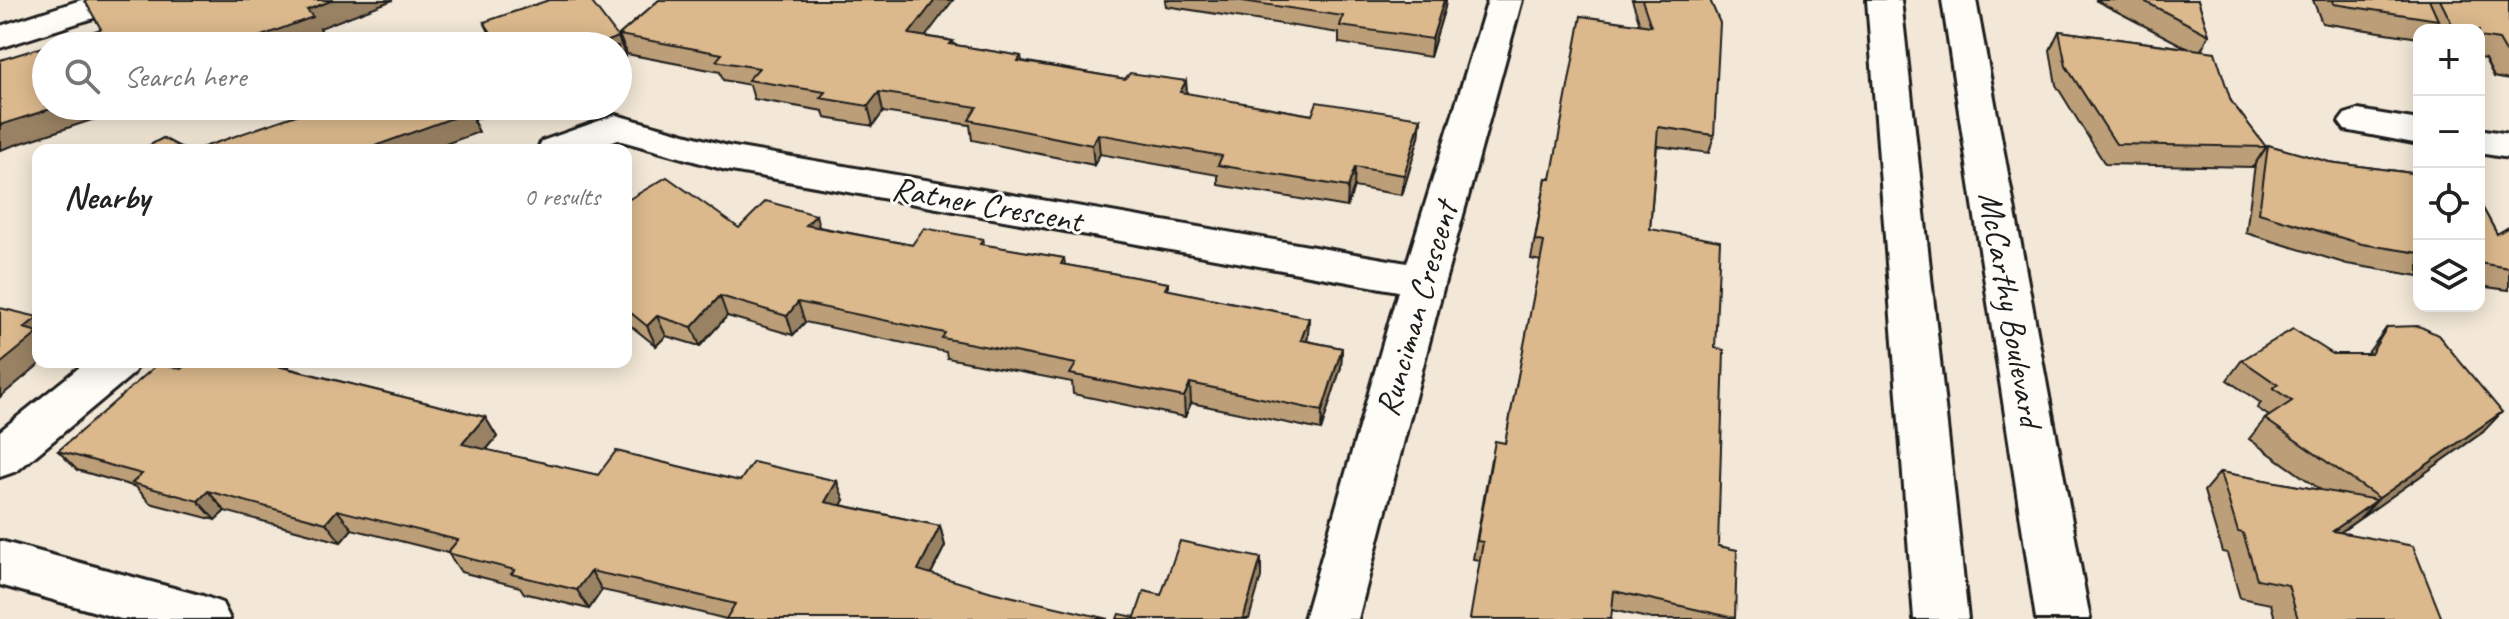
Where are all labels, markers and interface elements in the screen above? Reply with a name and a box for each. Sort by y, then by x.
map controls [2413,24,2485,312]
button: + [2413,24,2485,96]
search box [32,32,632,120]
icon: search [60,54,104,98]
text: Search here [124,57,246,95]
button: − [2413,96,2485,168]
street label: Ratner Crescent [889,166,1089,242]
button: locate [2413,168,2485,240]
text: Nearby [64,175,150,218]
text: 0 results [524,180,600,213]
street label: McCarthy Boulevard [1969,188,2054,434]
street label: Runciman Crescent [1365,193,1468,421]
button: layers [2413,240,2485,312]

